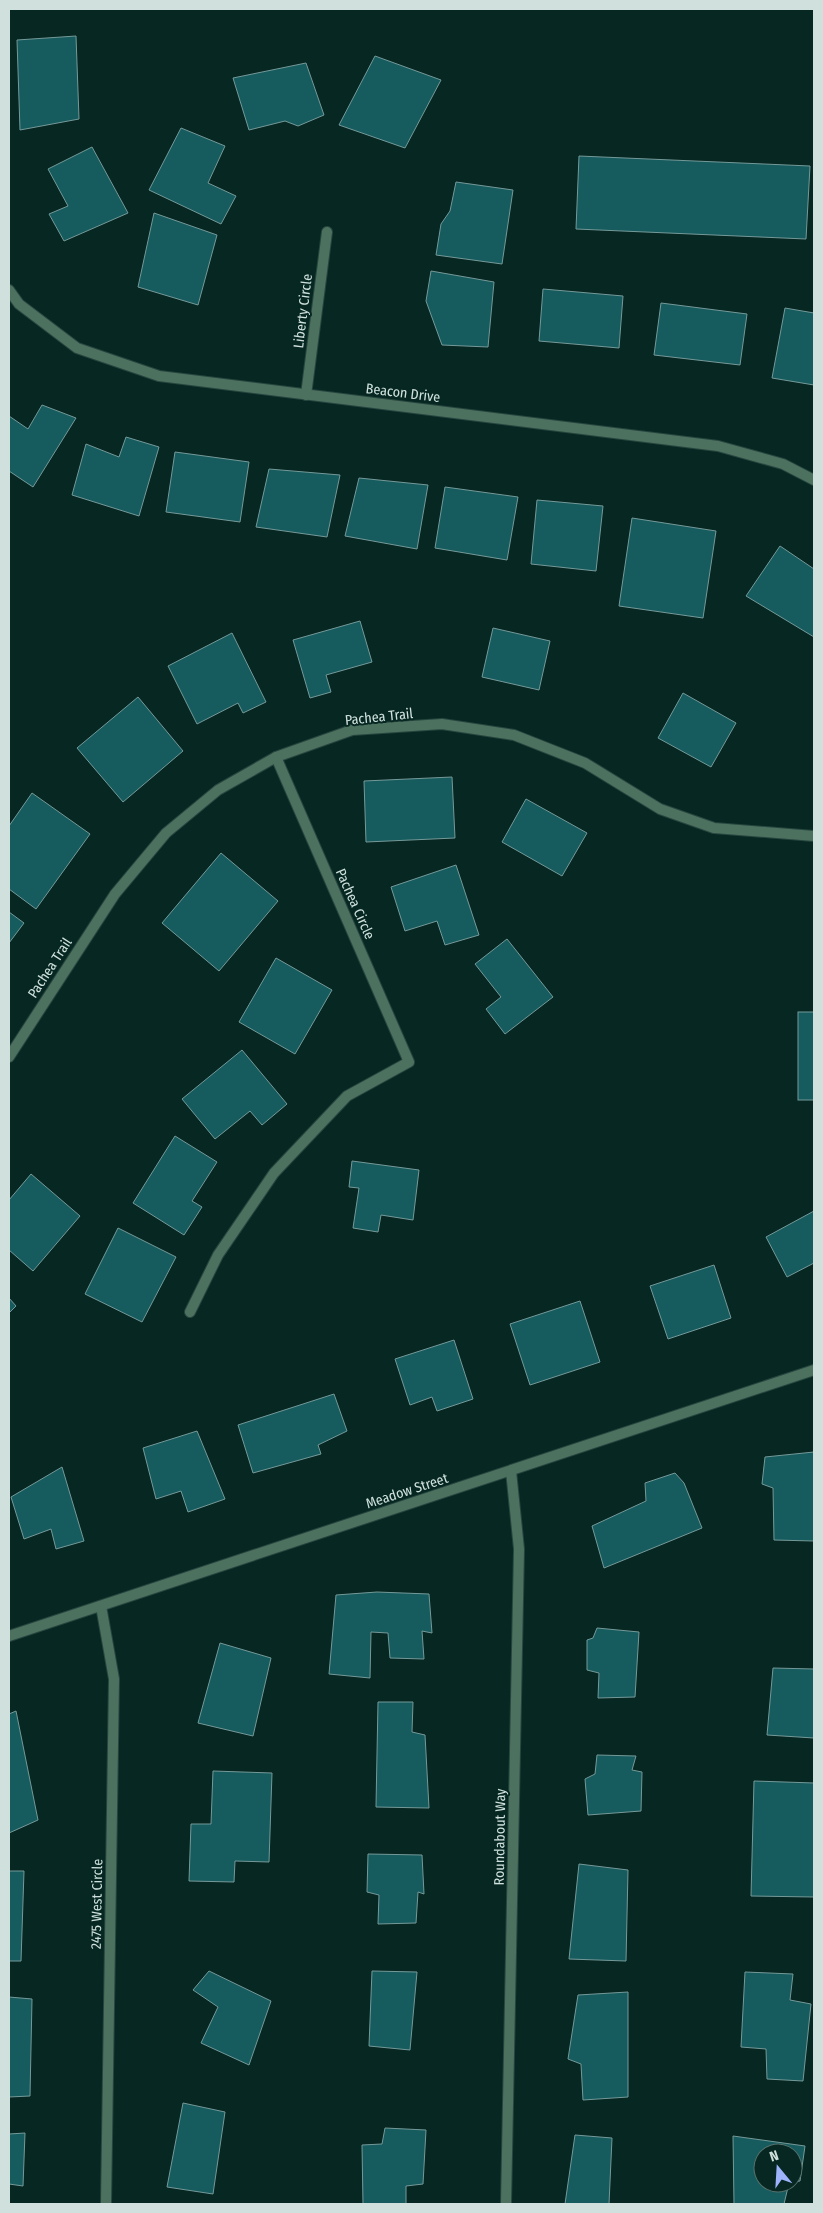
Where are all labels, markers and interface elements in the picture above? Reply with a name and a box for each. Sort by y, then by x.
street label: Liberty Circle [290,273,316,349]
street label: Beacon Drive [365,380,441,406]
street label: Pachea Trail [344,705,414,729]
street label: Pachea Circle [332,866,378,942]
street label: Pachea Trail [24,934,76,1001]
street label: Meadow Street [364,1470,451,1512]
street label: Roundabout Way [491,1788,509,1886]
street label: 2475 West Circle [88,1859,106,1949]
north arrow [753,2143,803,2193]
text: N [768,2147,781,2165]

